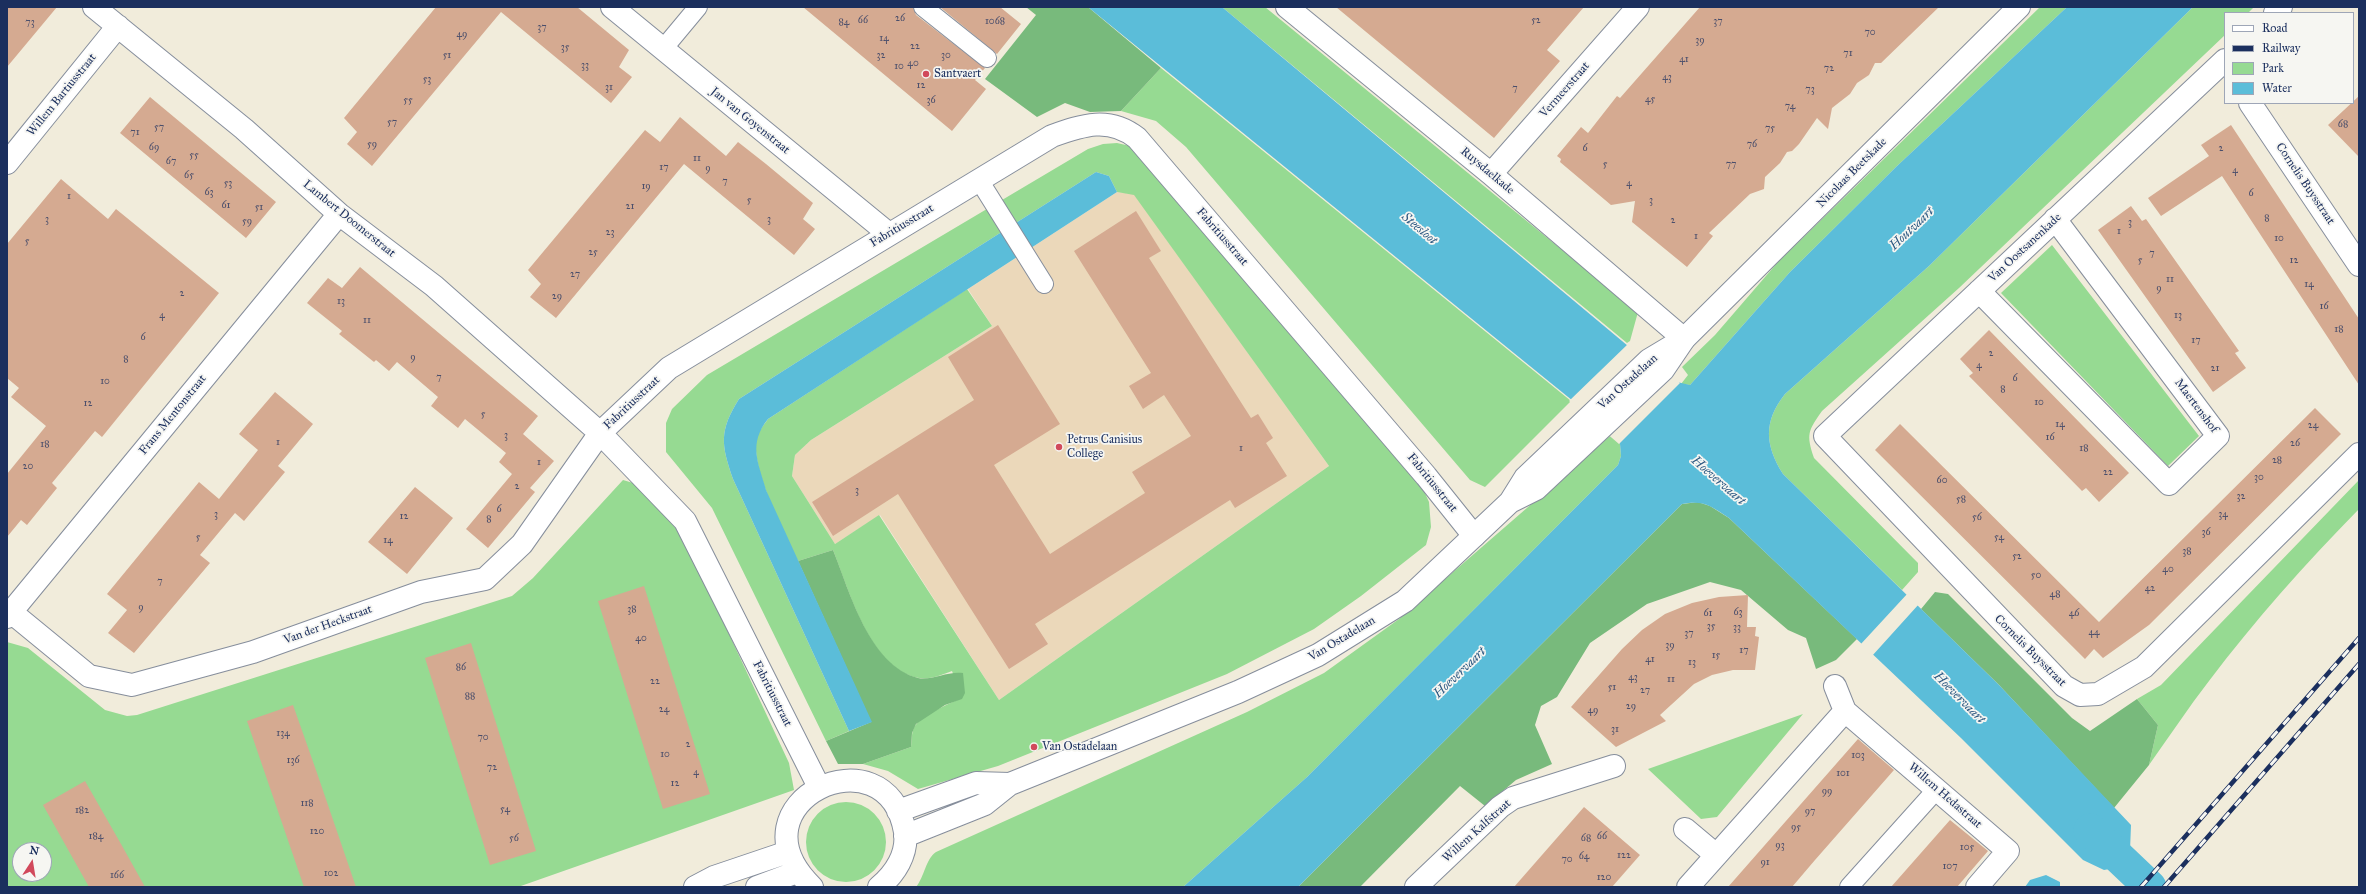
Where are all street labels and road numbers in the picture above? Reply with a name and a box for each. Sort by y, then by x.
street label: Willem Bartiusstraat [24,51,100,139]
street label: Vermeerstraat [1537,59,1593,121]
street label: Jan van Goyenstraat [707,85,793,157]
street label: Nicolaas Beetskade [1814,135,1890,211]
street label: Cornelis Buysstraat [2272,140,2338,228]
street label: Ruysdaelkade [1457,144,1517,198]
street label: Lambert Doomerstraat [300,177,398,261]
street label: Fabritiusstraat [867,201,937,251]
street label: Fabritiusstraat [1193,205,1251,269]
street label: Van Oostsanenkade [1986,210,2064,286]
street label: Van Ostadelaan [1595,351,1661,413]
street label: Frans Mentonstraat [136,372,210,458]
street label: Fabritiusstraat [601,373,663,433]
street label: Maertenshof [2171,376,2221,436]
street label: Fabritiusstraat [1404,451,1460,515]
street label: Van der Heckstraat [282,602,374,648]
street label: Cornelis Buysstraat [1991,612,2069,690]
street label: Van Ostadelaan [1306,613,1378,665]
street label: Fabritiusstraat [749,659,795,729]
street label: Willem Hedastraat [1905,760,1985,832]
street label: Willem Kalfstraat [1440,796,1514,866]

